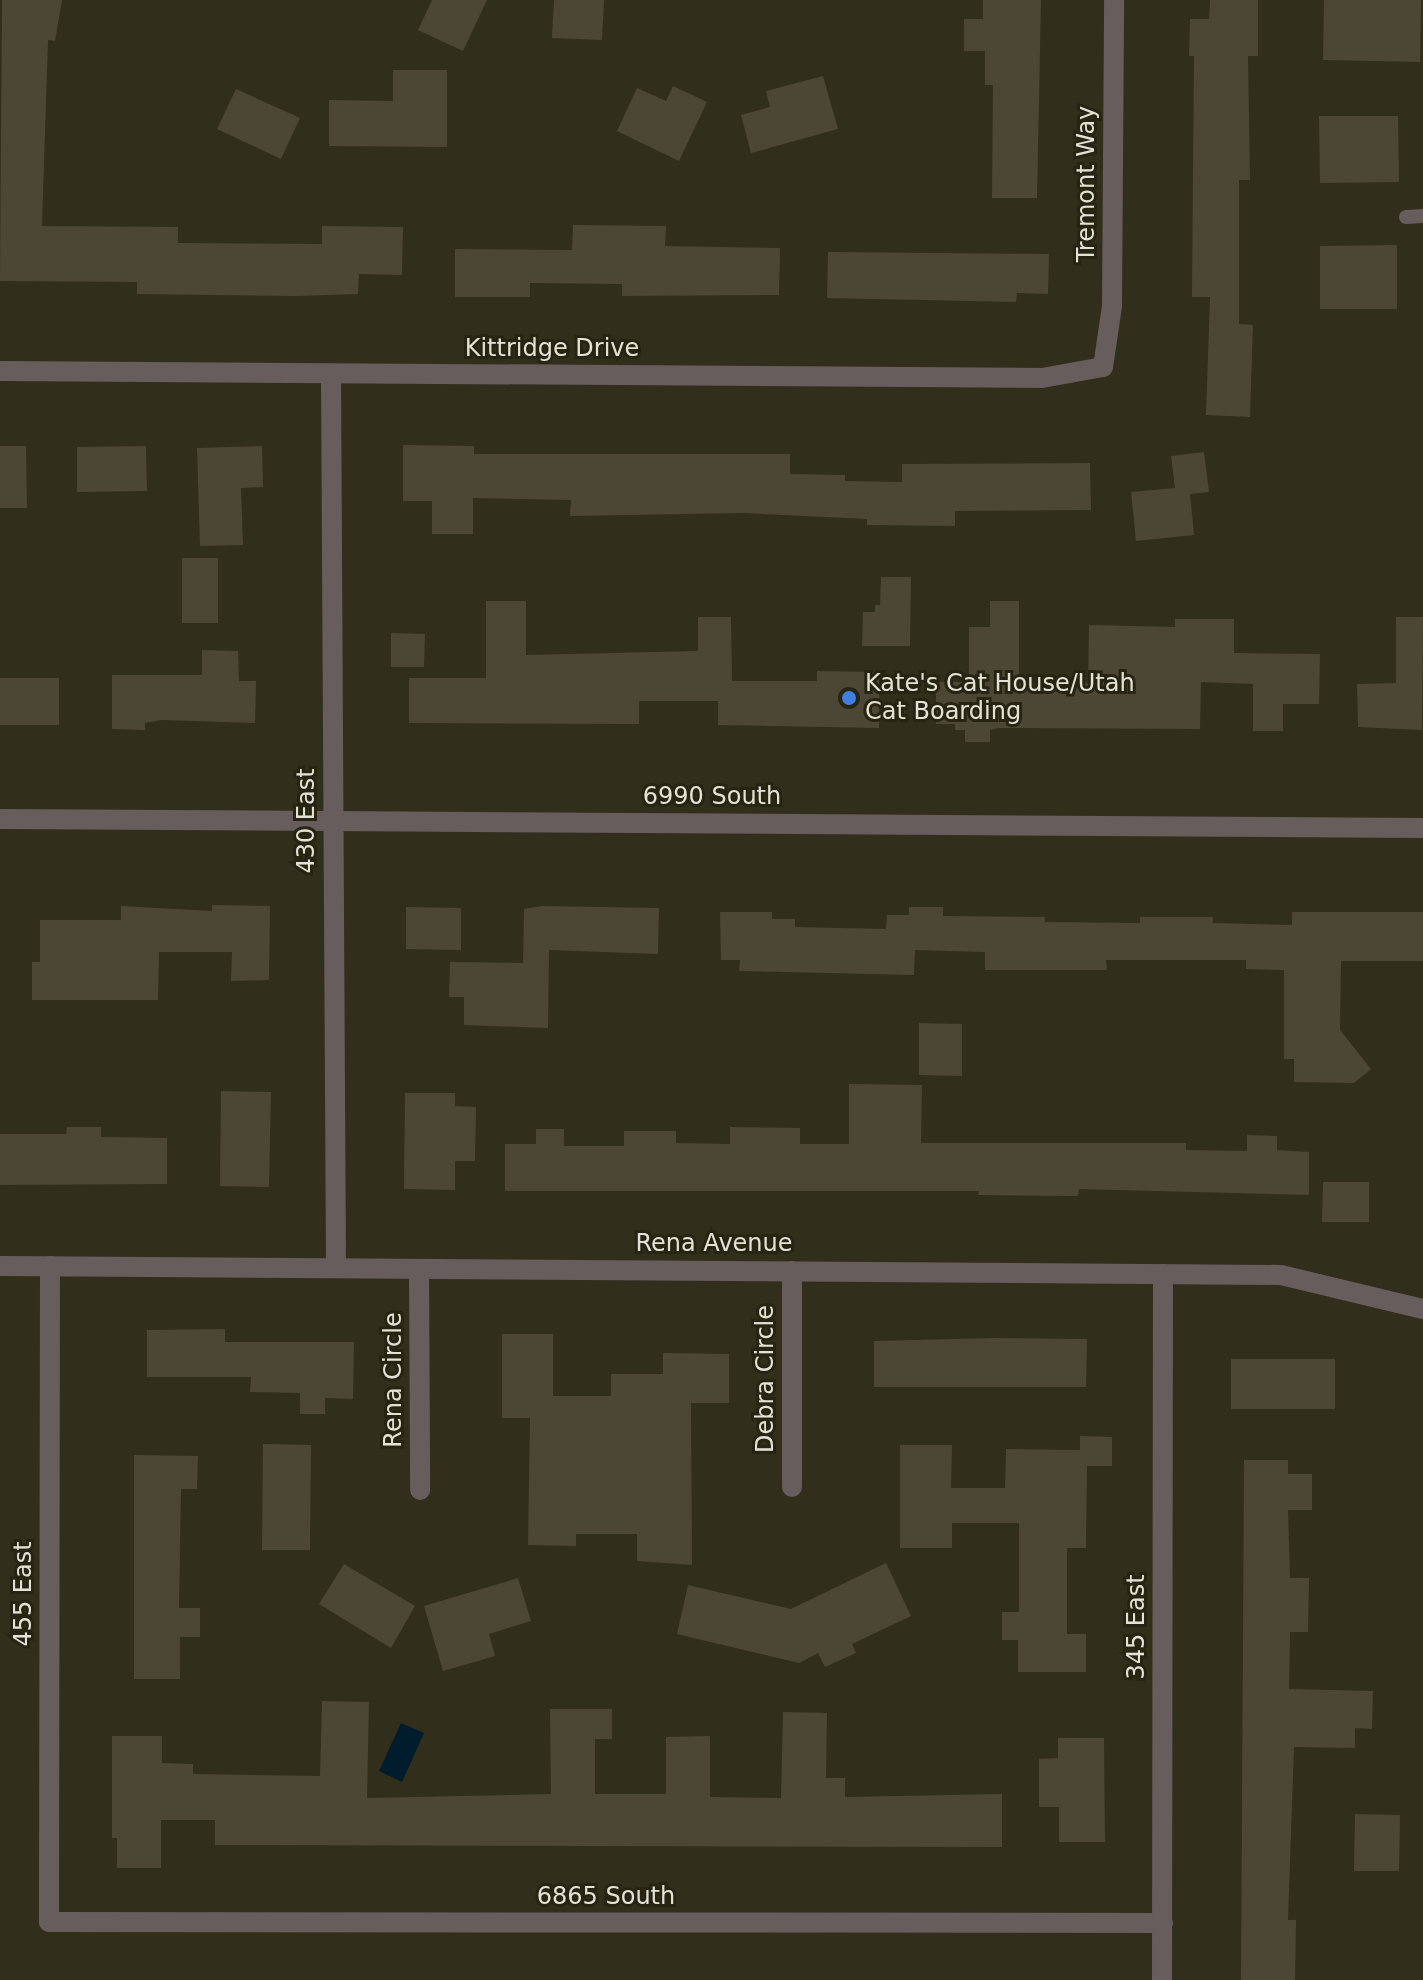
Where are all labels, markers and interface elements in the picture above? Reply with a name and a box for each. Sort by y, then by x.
street label: Tremont Way [1073,106,1101,262]
street label: Kittridge Drive [465,335,639,363]
place label: Kate's Cat House/Utah Cat Boarding [865,670,1135,726]
marker: Kate's Cat House/Utah Cat Boarding [840,689,858,707]
street label: 430 East [293,768,321,874]
street label: 6990 South [643,783,781,811]
street label: Rena Avenue [635,1230,793,1258]
street label: Debra Circle [752,1305,780,1453]
street label: Rena Circle [380,1312,408,1448]
street label: 455 East [10,1541,38,1647]
street label: 345 East [1123,1574,1151,1680]
street label: 6865 South [537,1883,675,1911]

